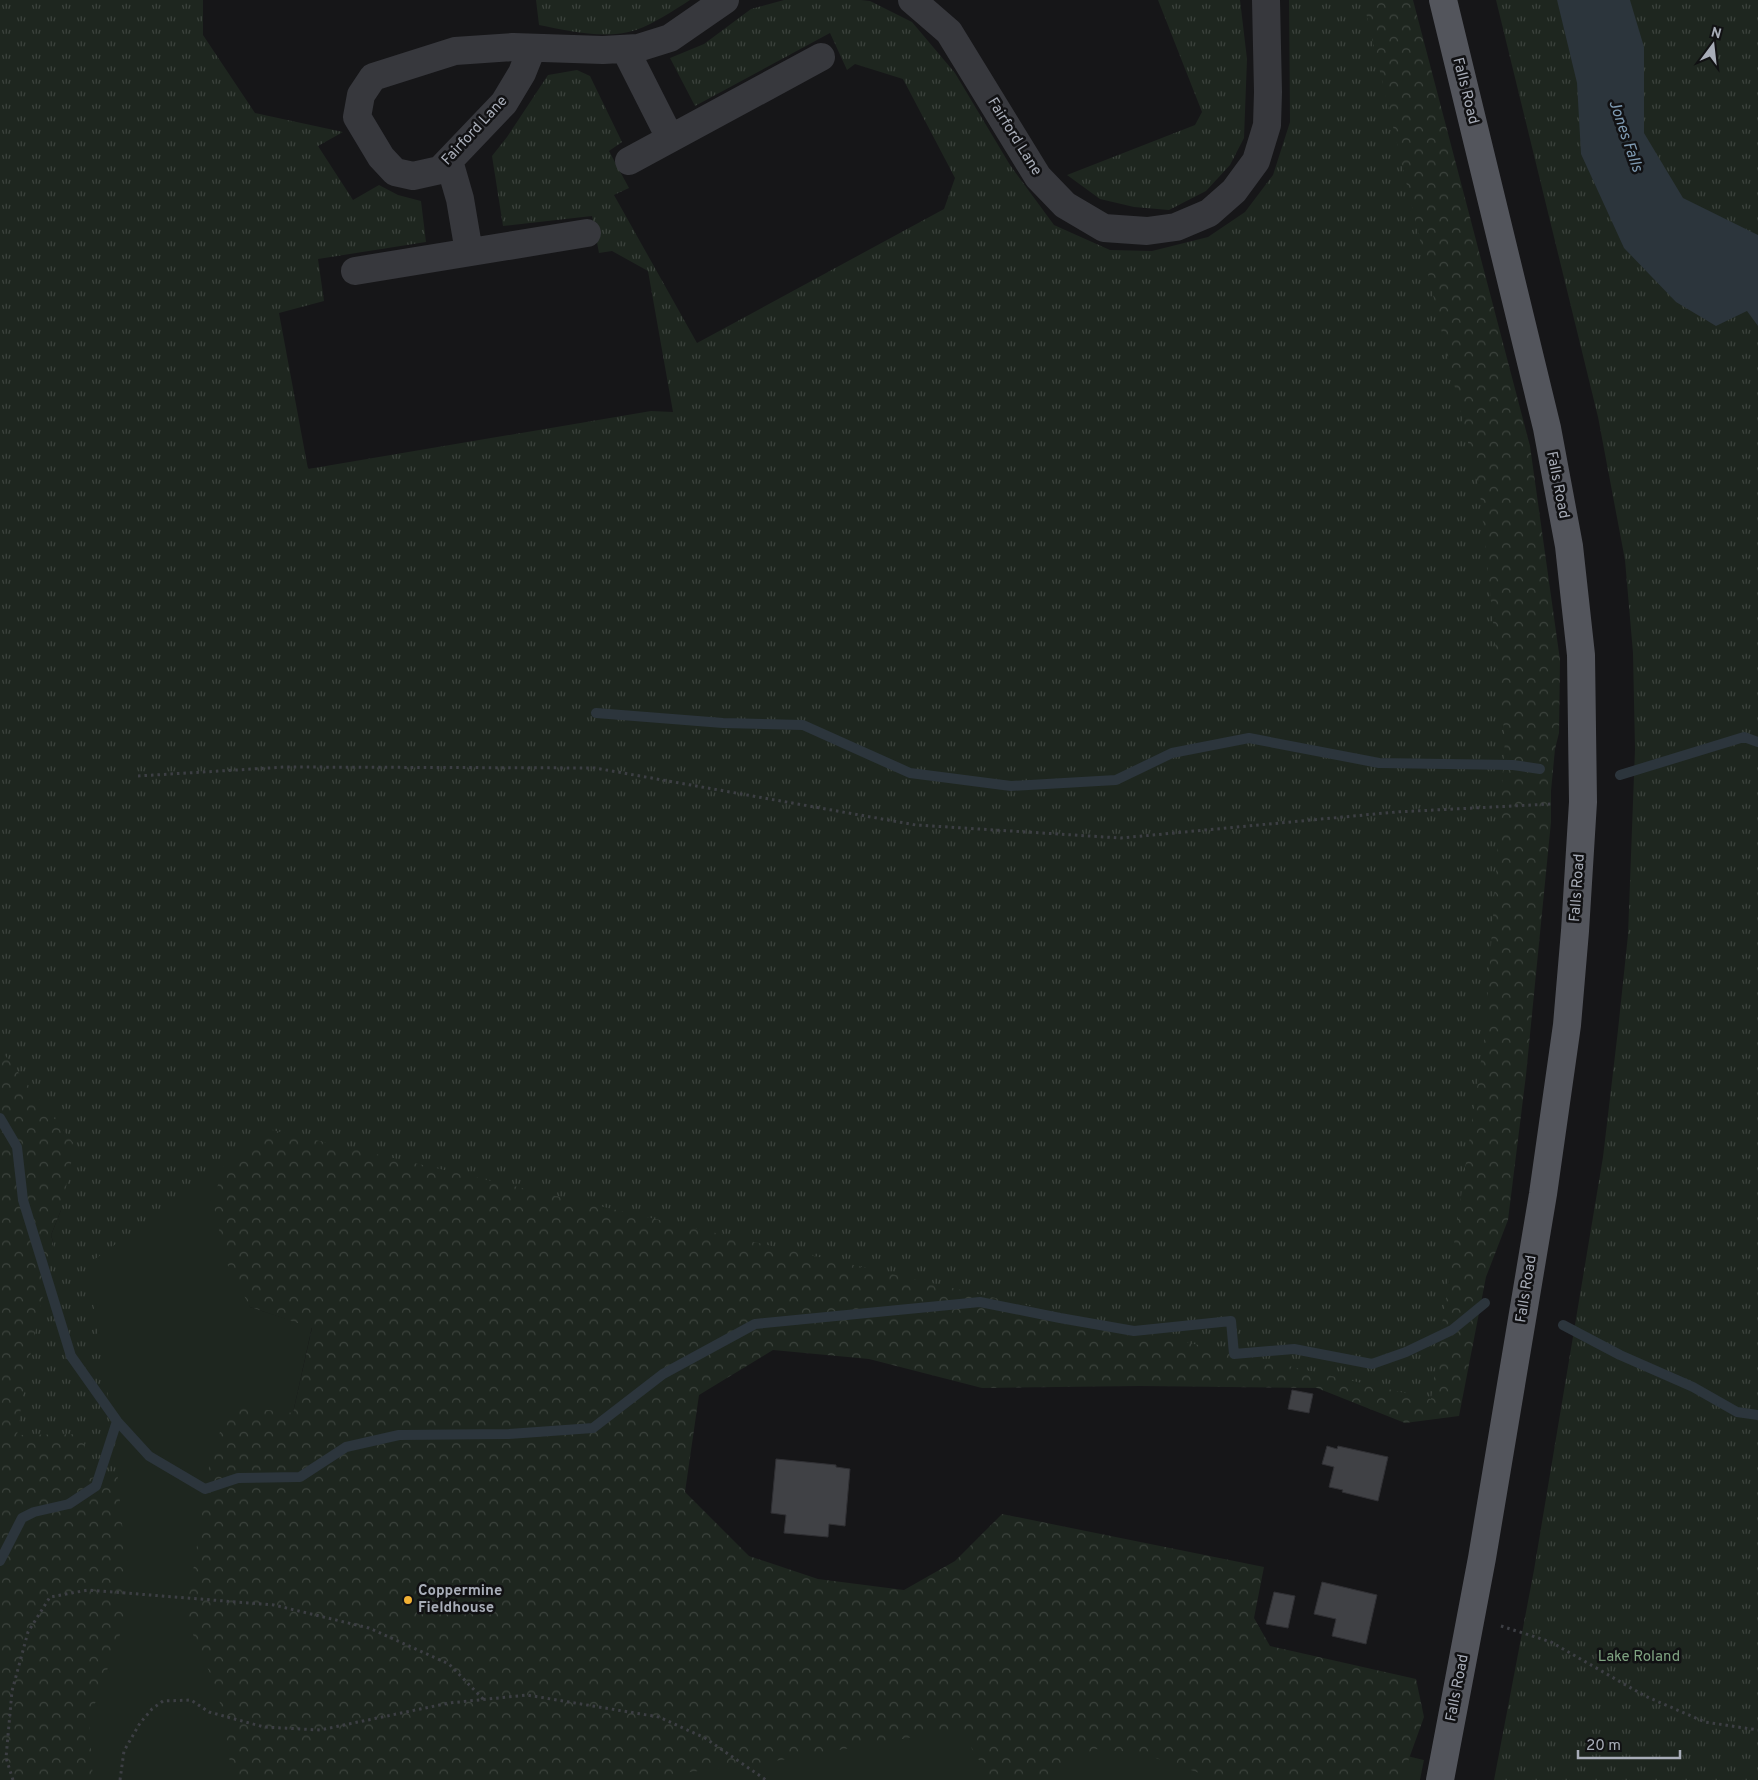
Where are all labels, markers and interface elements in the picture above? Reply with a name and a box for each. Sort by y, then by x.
north arrow [1688,20,1738,70]
text: N [1709,24,1723,43]
street label: Falls Road [1448,56,1482,126]
street label: Fairford Lane [438,92,512,170]
street label: Fairford Lane [983,94,1045,180]
water label: Jones Falls [1603,97,1647,176]
street label: Falls Road [1541,450,1573,520]
street label: Falls Road [1566,853,1590,923]
street label: Falls Road [1512,1254,1542,1324]
place label: Coppermine Fieldhouse [418,1582,502,1618]
marker: Coppermine Fieldhouse [402,1594,414,1606]
park label: Lake Roland [1598,1648,1680,1667]
street label: Falls Road [1442,1653,1474,1723]
scale bar [1578,1728,1680,1760]
text: 20 m [1586,1737,1621,1756]

